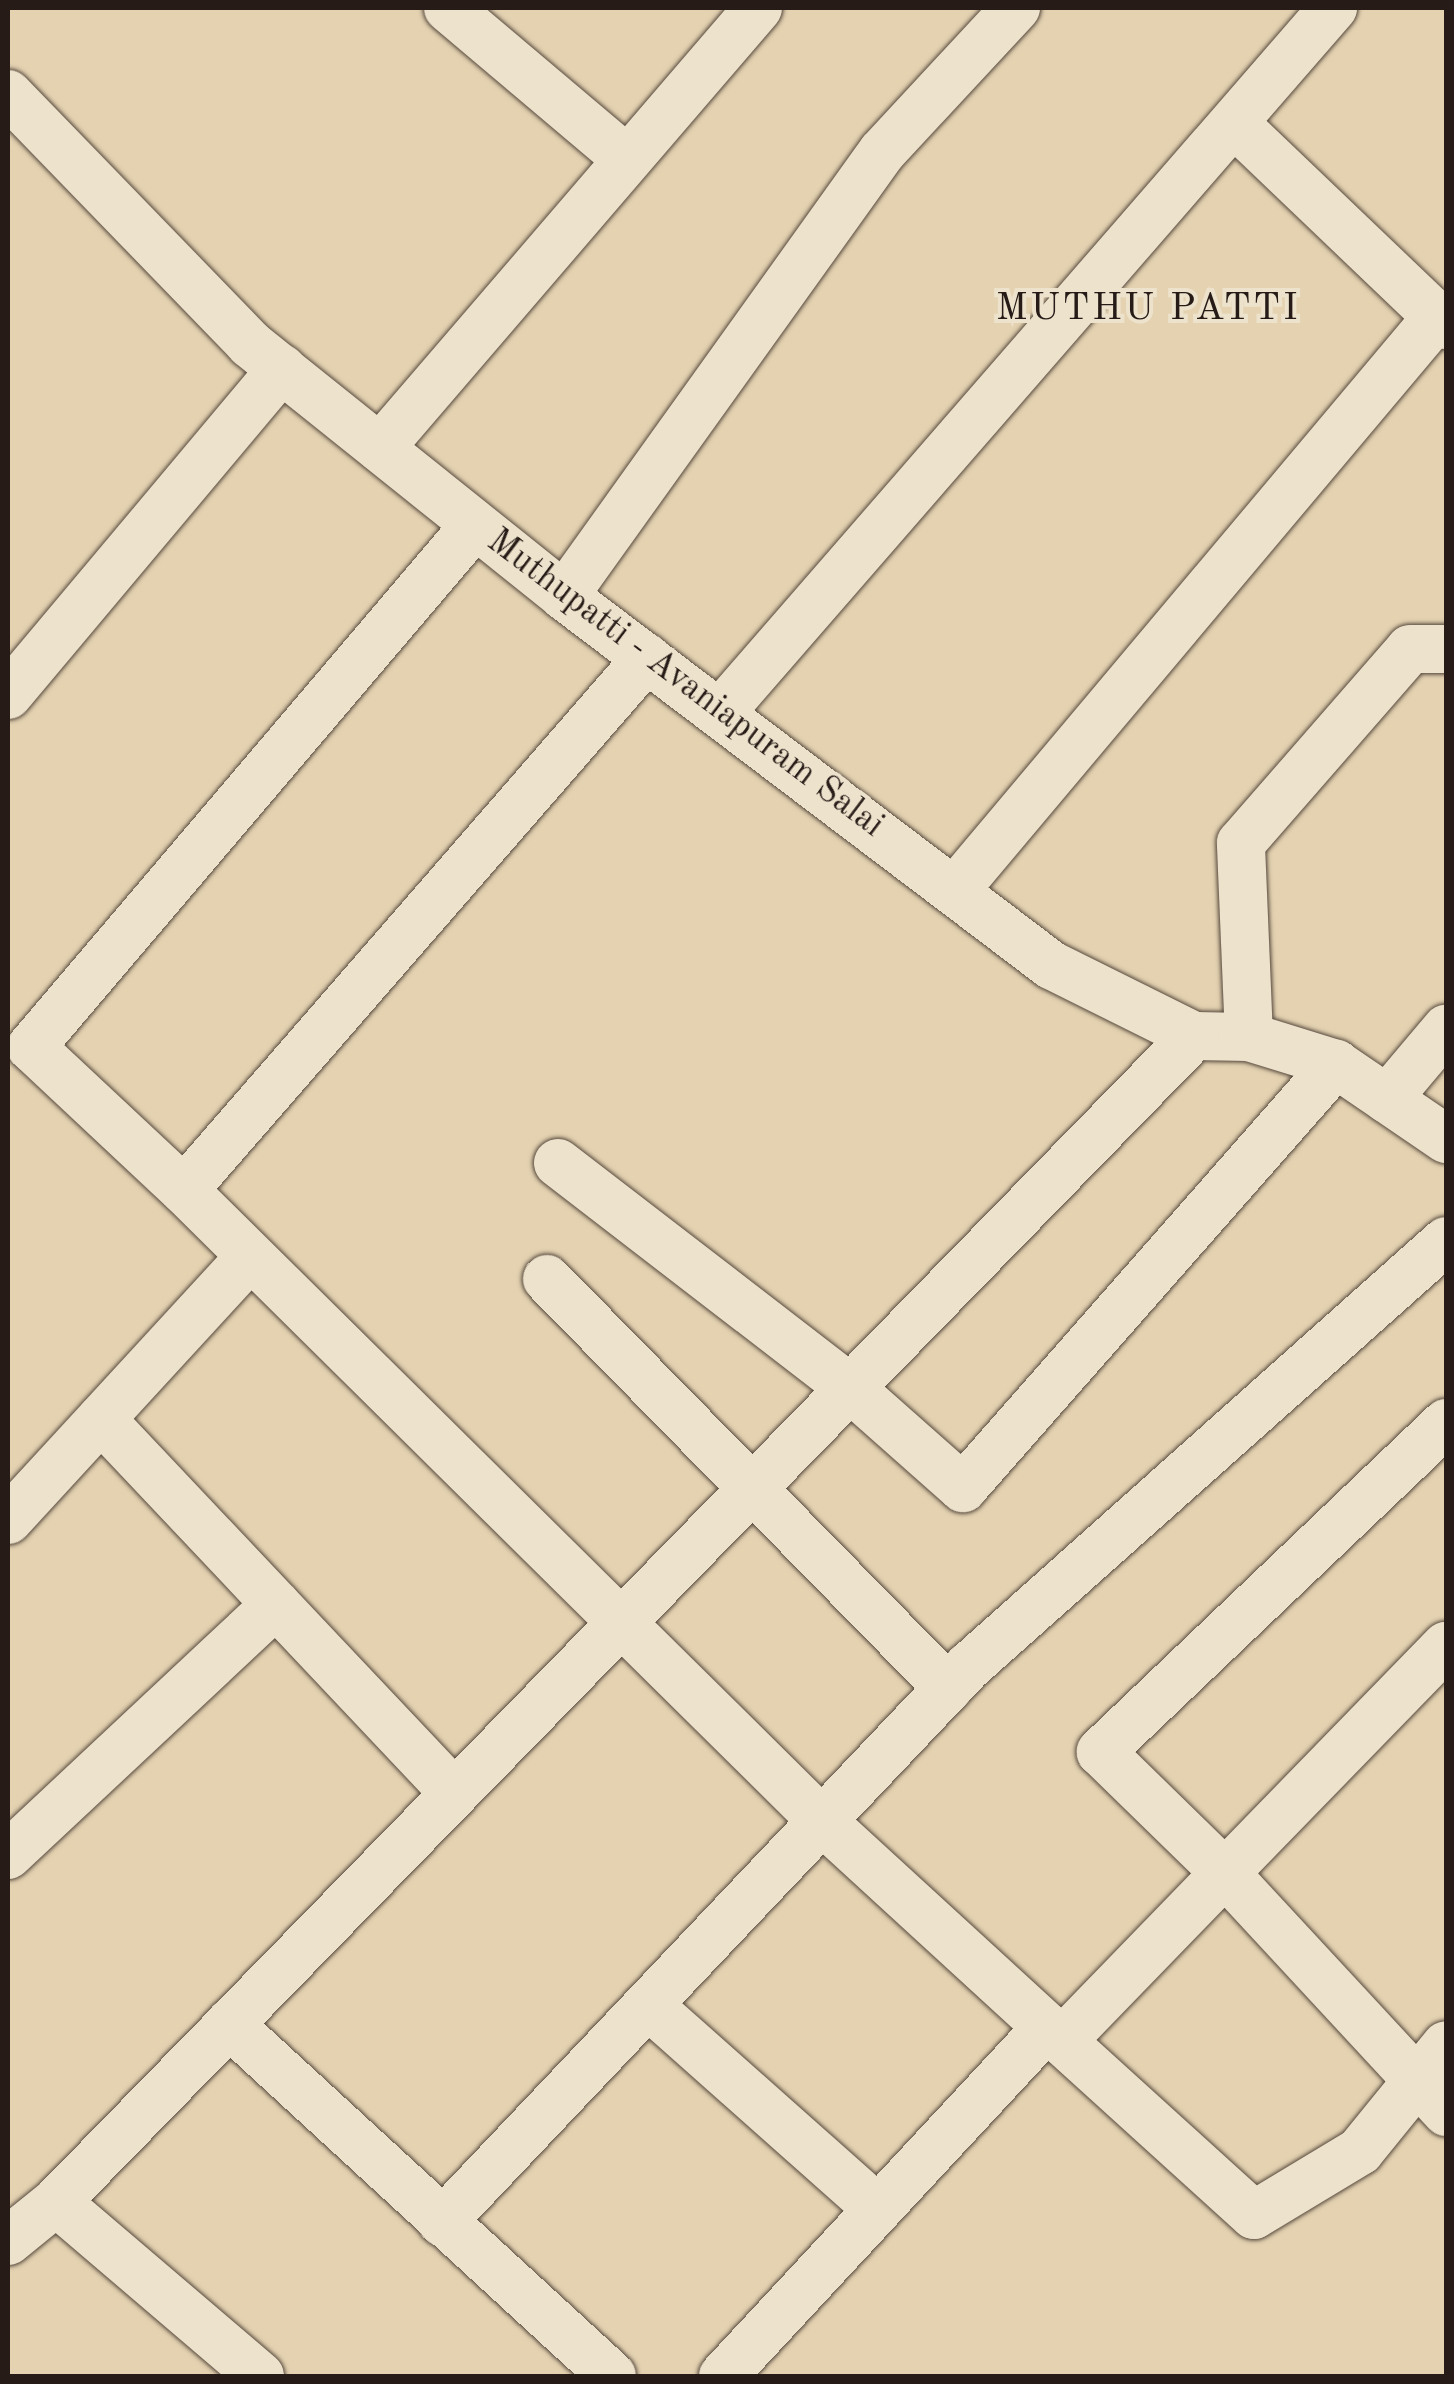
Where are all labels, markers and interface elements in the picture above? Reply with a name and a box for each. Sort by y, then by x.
district label: MUTHU PATTI [996,287,1300,333]
street label: Muthupatti - Avaniapuram Salai [478,521,892,847]

